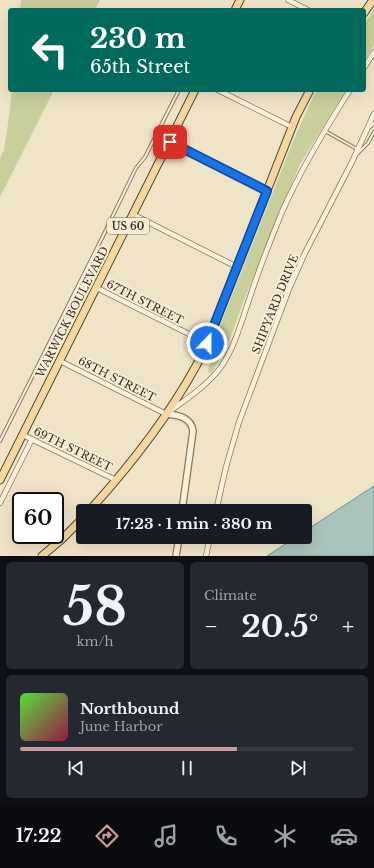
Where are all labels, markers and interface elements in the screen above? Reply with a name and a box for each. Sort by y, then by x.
text: 230 m [90,21,186,56]
icon: left [24,24,76,76]
text: 65th Street [90,56,190,78]
pin [153,125,187,159]
icon: arrive [159,131,181,153]
road number: US 60 [107,218,149,234]
street label: WARWICK BOULEVARD [32,244,111,381]
street label: SHIPYARD DRIVE [249,252,301,356]
street label: 67TH STREET [104,277,186,327]
position arrow [186,322,228,364]
street label: 68TH STREET [76,353,158,405]
street label: 69TH STREET [31,424,115,474]
speed limit sign: 60 [12,492,64,544]
text: 17:23 · 1 min · 380 m [116,514,272,533]
text: 58 [63,575,127,639]
text: Climate [204,587,257,604]
text: 20.5° [241,608,319,645]
text: − [204,613,218,640]
text: + [342,613,354,640]
text: km/h [77,633,113,650]
text: Northbound [80,699,179,718]
text: June Harbor [80,718,162,735]
icon: previous [65,757,87,779]
icon: pause [176,757,198,779]
icon: next [287,757,309,779]
icon: directions [93,822,121,850]
icon: music [152,822,180,850]
icon: phone [212,822,240,850]
icon: climate [271,822,299,850]
icon: car [330,822,358,850]
text: 17:22 [16,825,61,847]

